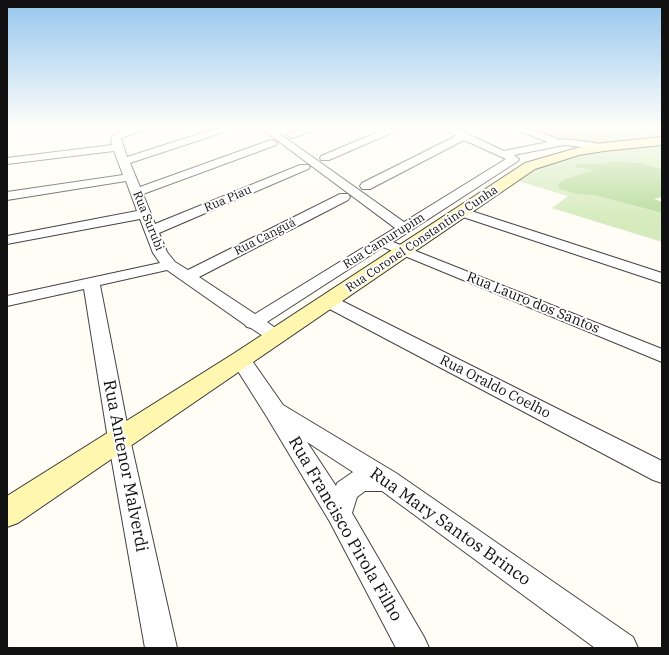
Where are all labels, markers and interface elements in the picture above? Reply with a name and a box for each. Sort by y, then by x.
street label: Rua Piau [202,183,254,215]
street label: Rua Coronel Constantino Cunha [343,183,501,295]
street label: Rua Surubi [129,189,167,253]
street label: Rua Camurupim [341,210,427,272]
street label: Rua Canguá [232,215,298,259]
street label: Rua Lauro dos Santos [464,269,602,337]
street label: Rua Oraldo Coelho [437,352,553,422]
street label: Rua Antenor Malverdi [98,378,152,554]
street label: Rua Francisco Pirola Filho [284,433,406,625]
street label: Rua Mary Santos Brinco [366,464,534,590]

